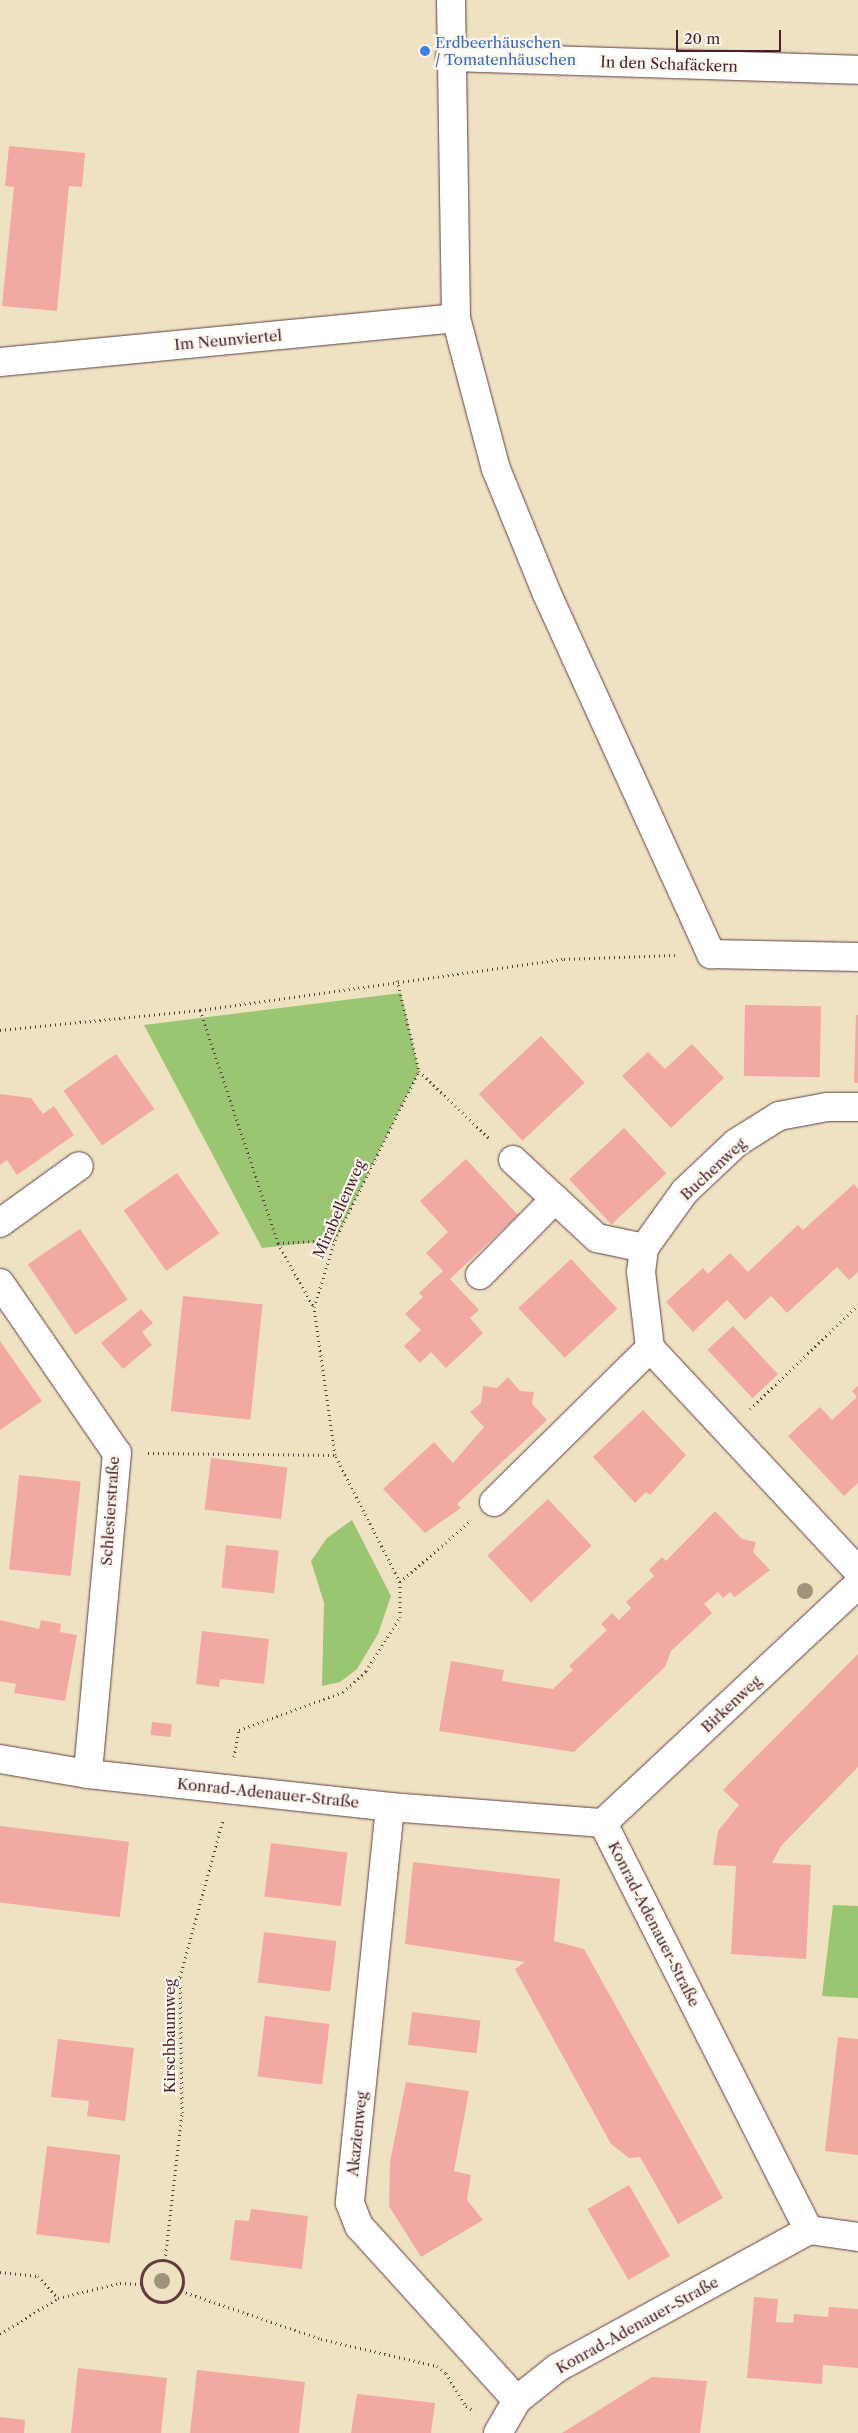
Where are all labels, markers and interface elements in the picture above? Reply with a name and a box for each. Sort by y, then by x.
scale bar [678,20,783,52]
text: 20 m [684,29,720,48]
place label: Erdbeerhäuschen / Tomatenhäuschen [435,33,576,68]
marker: Erdbeerhäuschen / Tomatenhäuschen [419,45,431,57]
street label: In den Schafäckern [600,53,738,75]
street label: Im Neunviertel [173,326,283,354]
street label: Buchenweg [677,1134,749,1204]
street label: Mirabellenweg [309,1157,369,1261]
street label: Schlesierstraße [97,1456,123,1566]
street label: Birkenweg [697,1672,765,1736]
street label: Konrad-Adenauer-Straße [176,1774,360,1812]
street label: Konrad-Adenauer-Straße [604,1838,704,2010]
street label: Kirschbaumweg [161,1979,179,2093]
street label: Akazienweg [344,2091,370,2177]
street label: Konrad-Adenauer-Straße [553,2273,721,2377]

